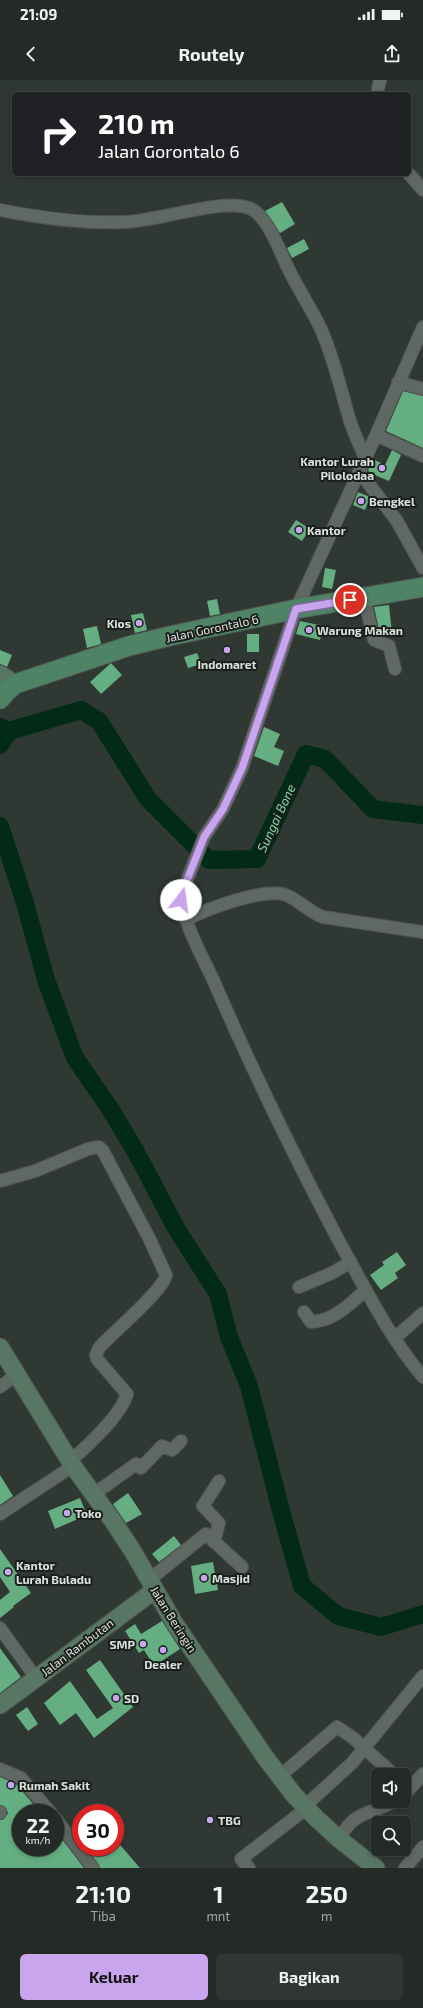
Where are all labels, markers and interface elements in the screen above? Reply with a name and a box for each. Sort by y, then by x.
text: 21:09 [20,5,57,23]
icon: back [20,43,42,65]
text: Routely [178,43,245,65]
icon: share [381,43,403,65]
text: 210 m [98,106,175,140]
icon: right [32,108,84,160]
text: Jalan Gorontalo 6 [98,140,240,162]
place label: Kantor Lurah Pilolodaa [300,454,374,482]
marker: Kantor Lurah Pilolodaa [377,463,387,473]
place label: Bengkel [369,494,415,508]
marker: Bengkel [356,496,366,506]
place label: Kantor [307,523,346,537]
marker: Kantor [294,525,304,535]
pin [333,583,367,617]
icon: arrive [339,589,361,611]
street label: Jalan Gorontalo 6 [164,611,260,645]
place label: Kios [107,616,131,630]
marker: Kios [134,618,144,628]
place label: Warung Makan [317,623,403,637]
marker: Warung Makan [304,625,314,635]
marker: Indomaret [222,645,232,655]
place label: Indomaret [197,657,257,671]
water label: Sungai Bone [253,782,299,854]
position arrow [160,879,202,921]
place label: Toko [75,1506,102,1520]
marker: Toko [62,1508,72,1518]
place label: Kantor Lurah Buladu [16,1558,91,1586]
marker: Kantor Lurah Buladu [3,1567,13,1577]
place label: Masjid [212,1571,250,1586]
marker: Masjid [199,1573,209,1583]
street label: Jalan Beringin [148,1583,200,1655]
street label: Jalan Rambutan [38,1615,116,1679]
place label: SMP [110,1637,136,1651]
marker: SMP [138,1639,148,1649]
marker: Dealer [158,1645,168,1655]
place label: Dealer [144,1657,182,1671]
place label: SD [124,1691,139,1705]
marker: SD [111,1693,121,1703]
map controls [371,1768,411,1856]
button: sound [371,1768,411,1808]
place label: Rumah Sakit [19,1778,90,1792]
marker: Rumah Sakit [6,1780,16,1790]
speed limit sign: 30 [72,1804,124,1856]
text: 22 [26,1813,50,1837]
place label: TBG [218,1813,241,1827]
marker: TBG [205,1815,215,1825]
button: search [371,1816,411,1856]
text: km/h [26,1834,50,1846]
text: 21:10 [75,1879,131,1908]
text: 1 [213,1879,224,1908]
text: 250 [305,1879,348,1908]
text: Tiba [91,1908,116,1924]
text: mnt [206,1908,230,1924]
text: m [321,1908,332,1924]
button: Keluar [20,1954,208,2000]
button: Bagikan [216,1954,403,2000]

